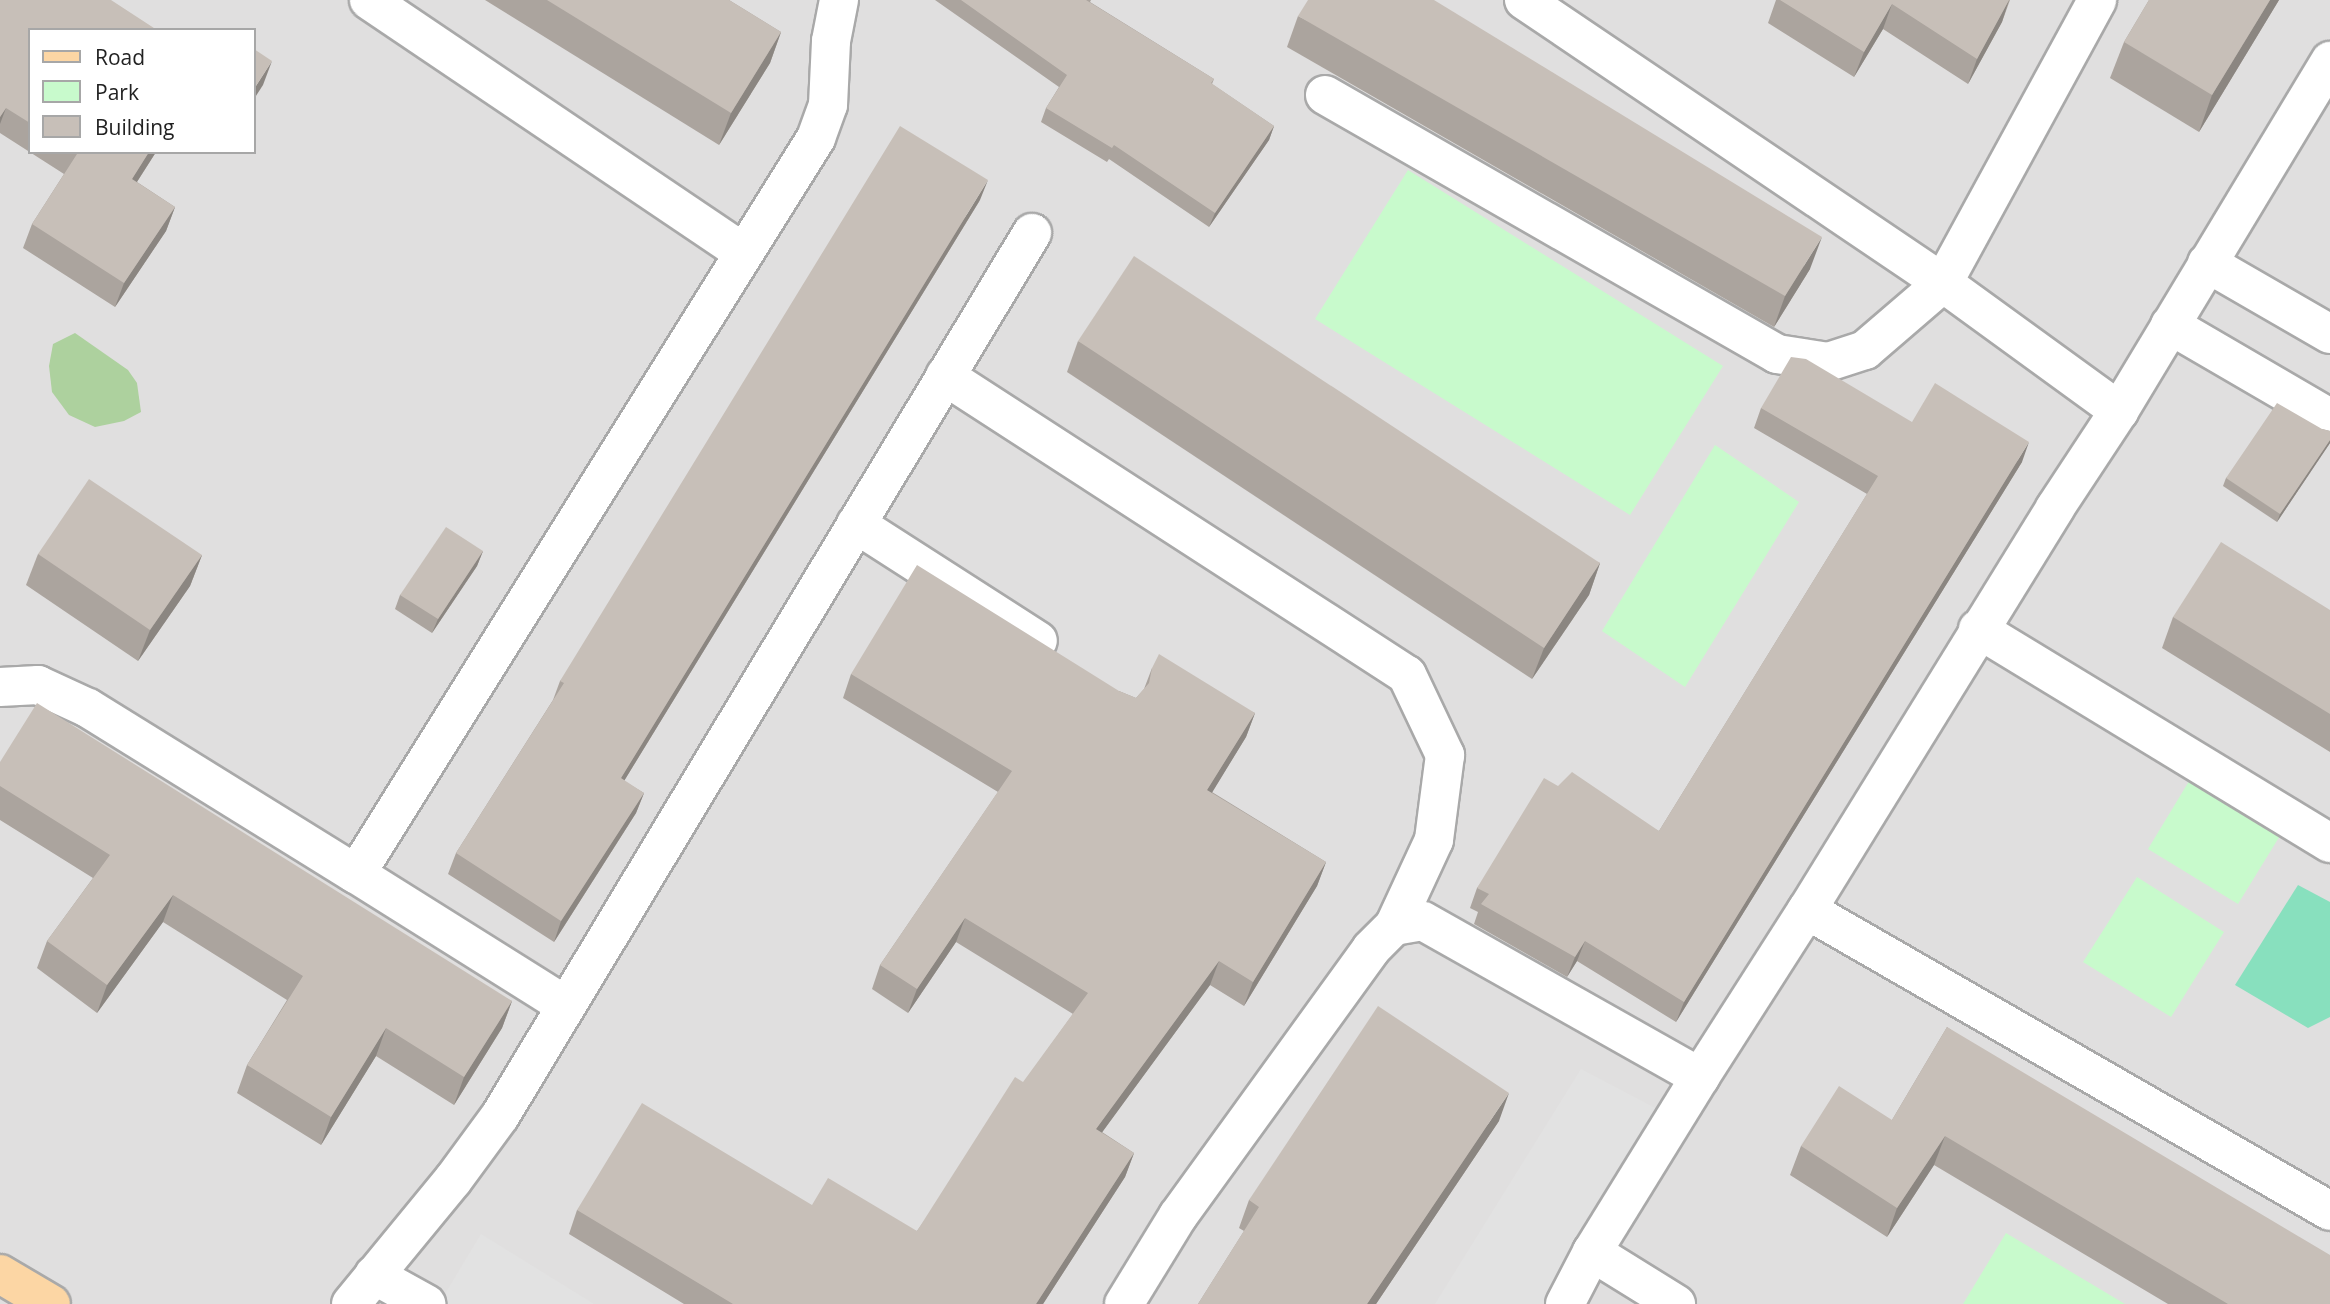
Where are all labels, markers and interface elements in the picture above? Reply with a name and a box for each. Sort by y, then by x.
legend [28,28,256,154]
text: Road [95,43,145,71]
text: Park [95,78,139,106]
text: Building [95,113,174,141]

